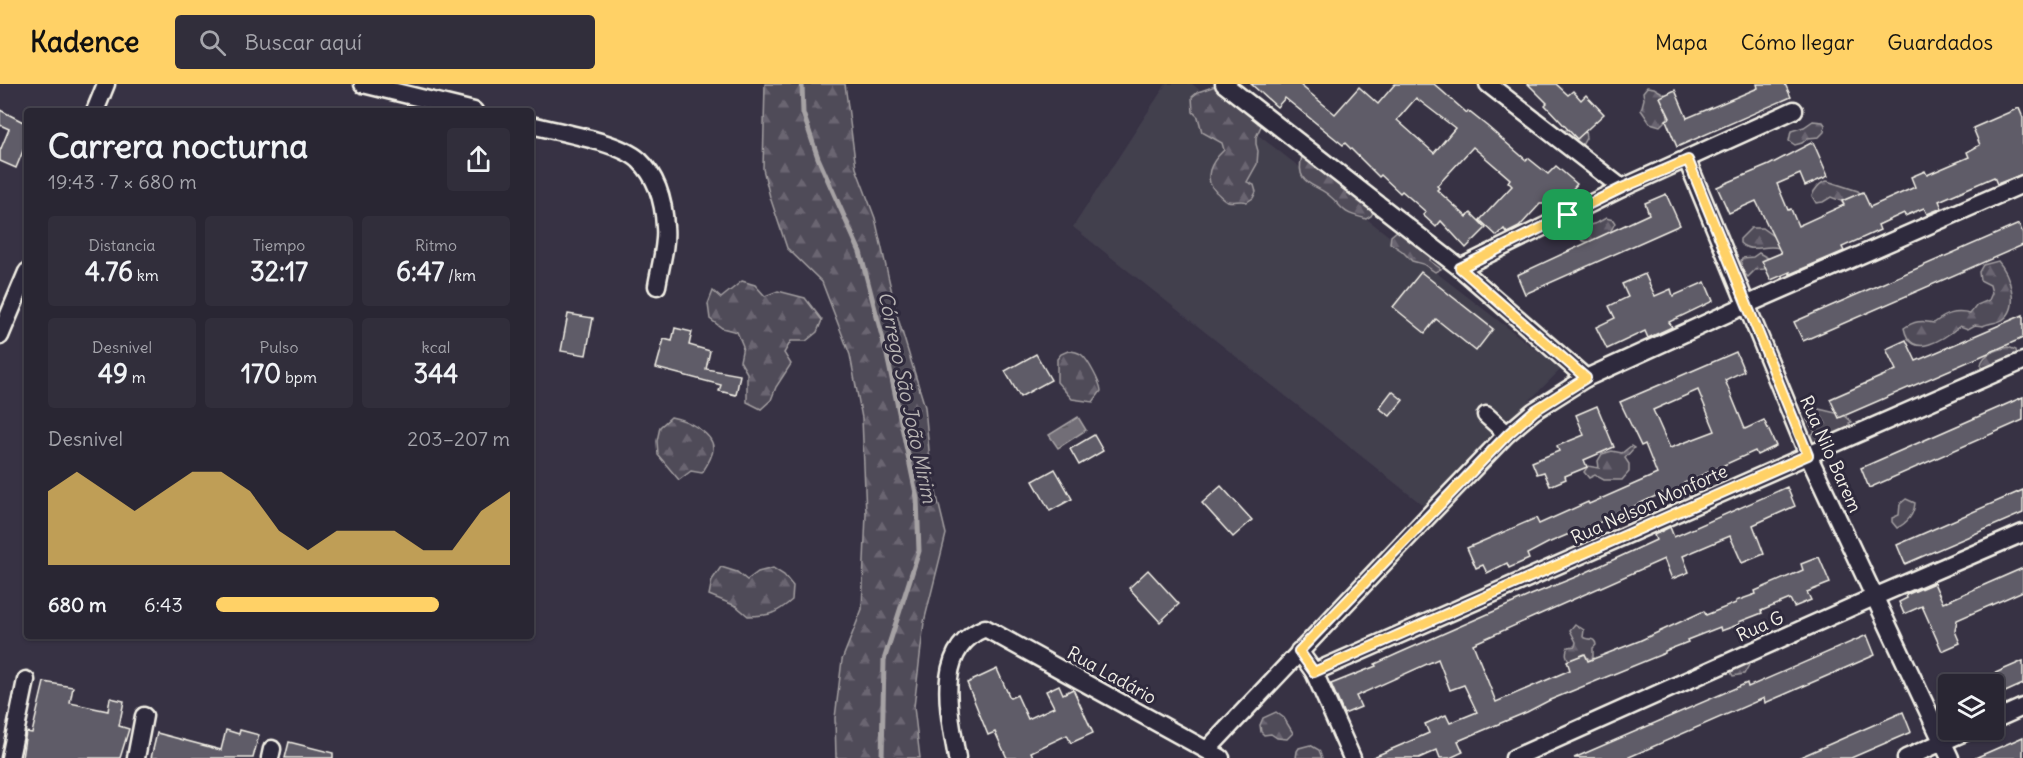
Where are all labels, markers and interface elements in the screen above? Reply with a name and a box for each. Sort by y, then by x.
search box [175,15,595,69]
text: Kadence [30,24,139,60]
icon: search [196,26,229,59]
text: Buscar aquí [244,28,362,56]
text: Mapa [1655,29,1708,56]
text: Cómo llegar [1741,29,1854,56]
text: Guardados [1887,29,1993,56]
text: Carrera nocturna [48,125,308,167]
button: share [447,128,510,191]
text: 19:43 · 7 × 680 m [48,169,197,194]
pin [1542,189,1593,240]
icon: arrive [1551,198,1584,231]
text: Distancia [89,235,155,255]
text: Tiempo [253,235,305,255]
text: Ritmo [415,235,457,255]
text: 4.76 [85,255,133,288]
text: 32:17 [250,255,308,288]
text: 6:47 [396,255,444,288]
text: km [133,265,159,285]
text: /km [444,265,476,285]
water label: Córrego São João Mirim [873,289,943,506]
text: Desnivel [92,337,152,357]
text: Pulso [260,337,298,357]
text: kcal [422,337,450,357]
text: 49 [98,357,128,390]
text: 170 [241,357,281,390]
text: 344 [414,357,458,390]
text: m [128,367,146,387]
text: bpm [281,367,317,387]
street label: Rua Nilo Barem [1795,392,1867,516]
text: Desnivel [48,426,123,451]
text: 203–207 m [407,426,510,451]
street label: Rua Nelson Monforte [1567,459,1731,549]
text: 680 m [48,592,107,617]
text: 6:43 [144,592,183,617]
street label: Rua G [1733,605,1787,647]
street label: Rua Ladário [1063,641,1161,709]
map controls [1938,674,2004,740]
button: layers [1938,674,2004,740]

